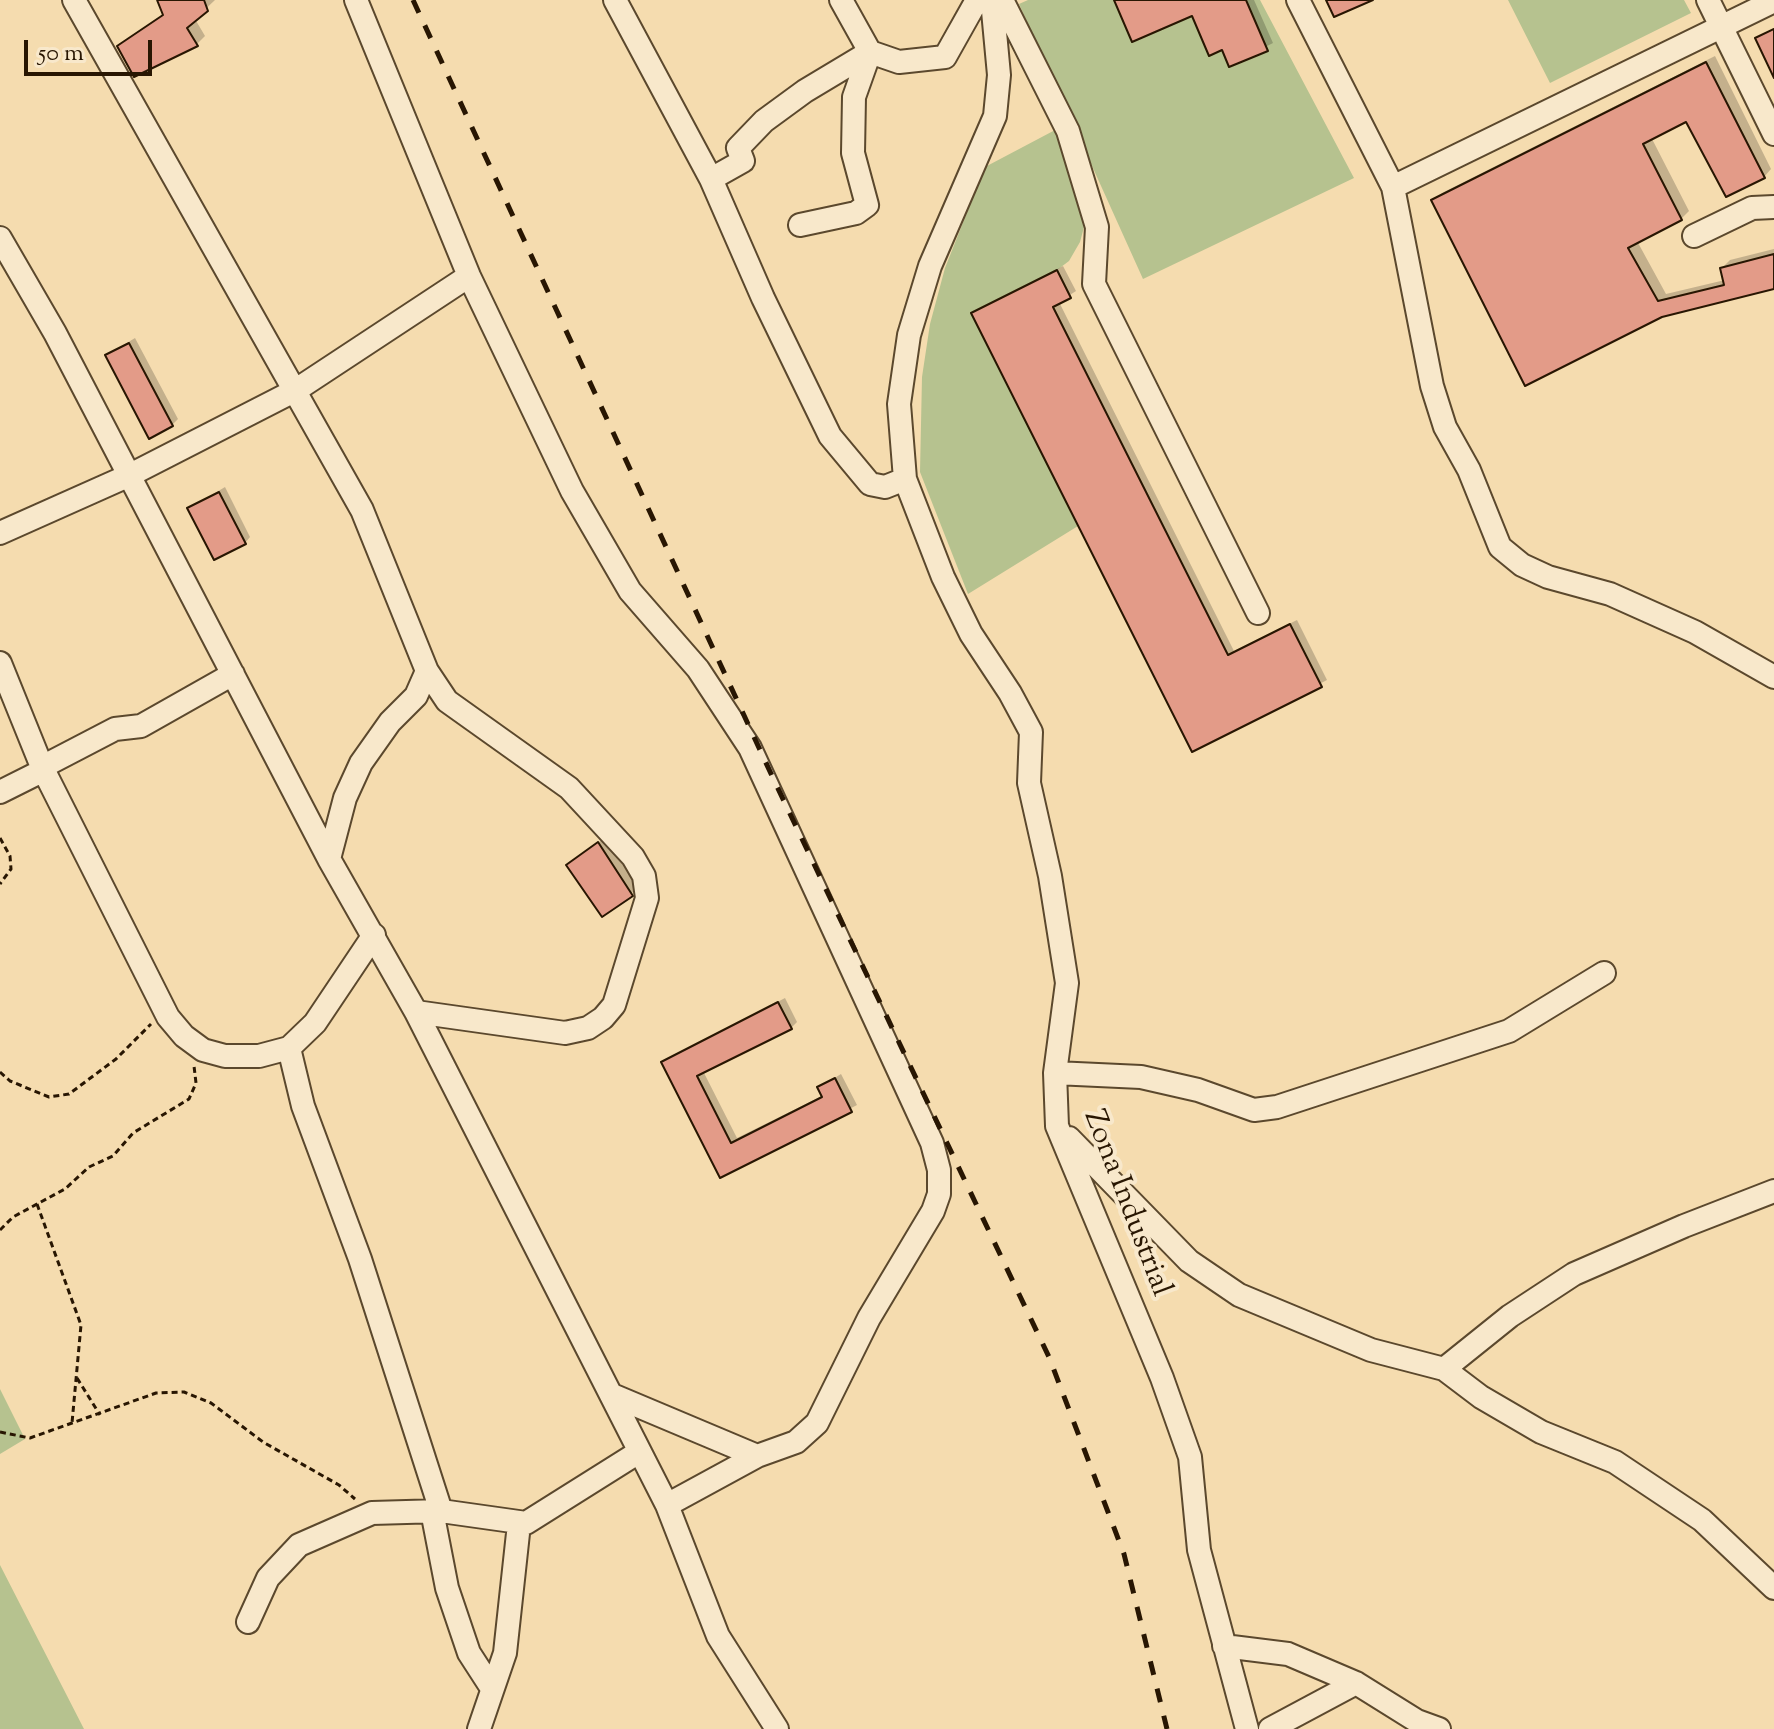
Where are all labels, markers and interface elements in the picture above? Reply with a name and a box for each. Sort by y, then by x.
scale bar [28,24,156,74]
text: 50 m [38,37,84,71]
street label: Zona Industrial [1073,1106,1177,1302]

